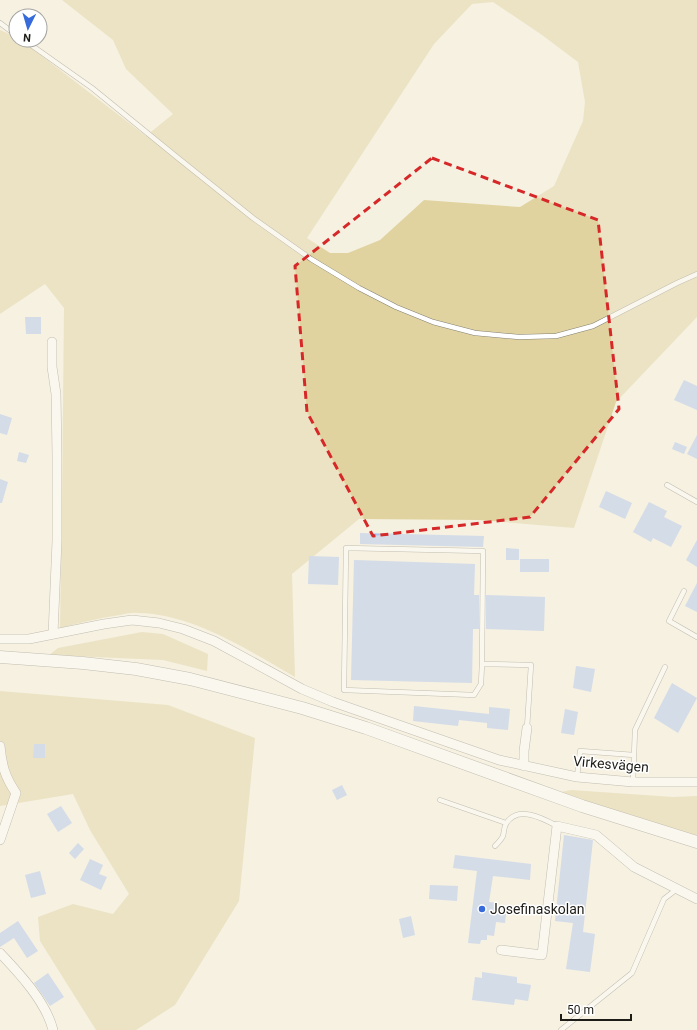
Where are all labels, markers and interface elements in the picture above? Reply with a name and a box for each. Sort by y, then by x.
north arrow [8,8,48,48]
text: N [23,31,32,44]
street label: Virkesvägen [572,753,650,775]
place label: Josefinaskolan [490,901,585,917]
marker: Josefinaskolan [477,904,487,914]
scale bar [561,996,631,1022]
text: 50 m [567,1003,594,1017]

